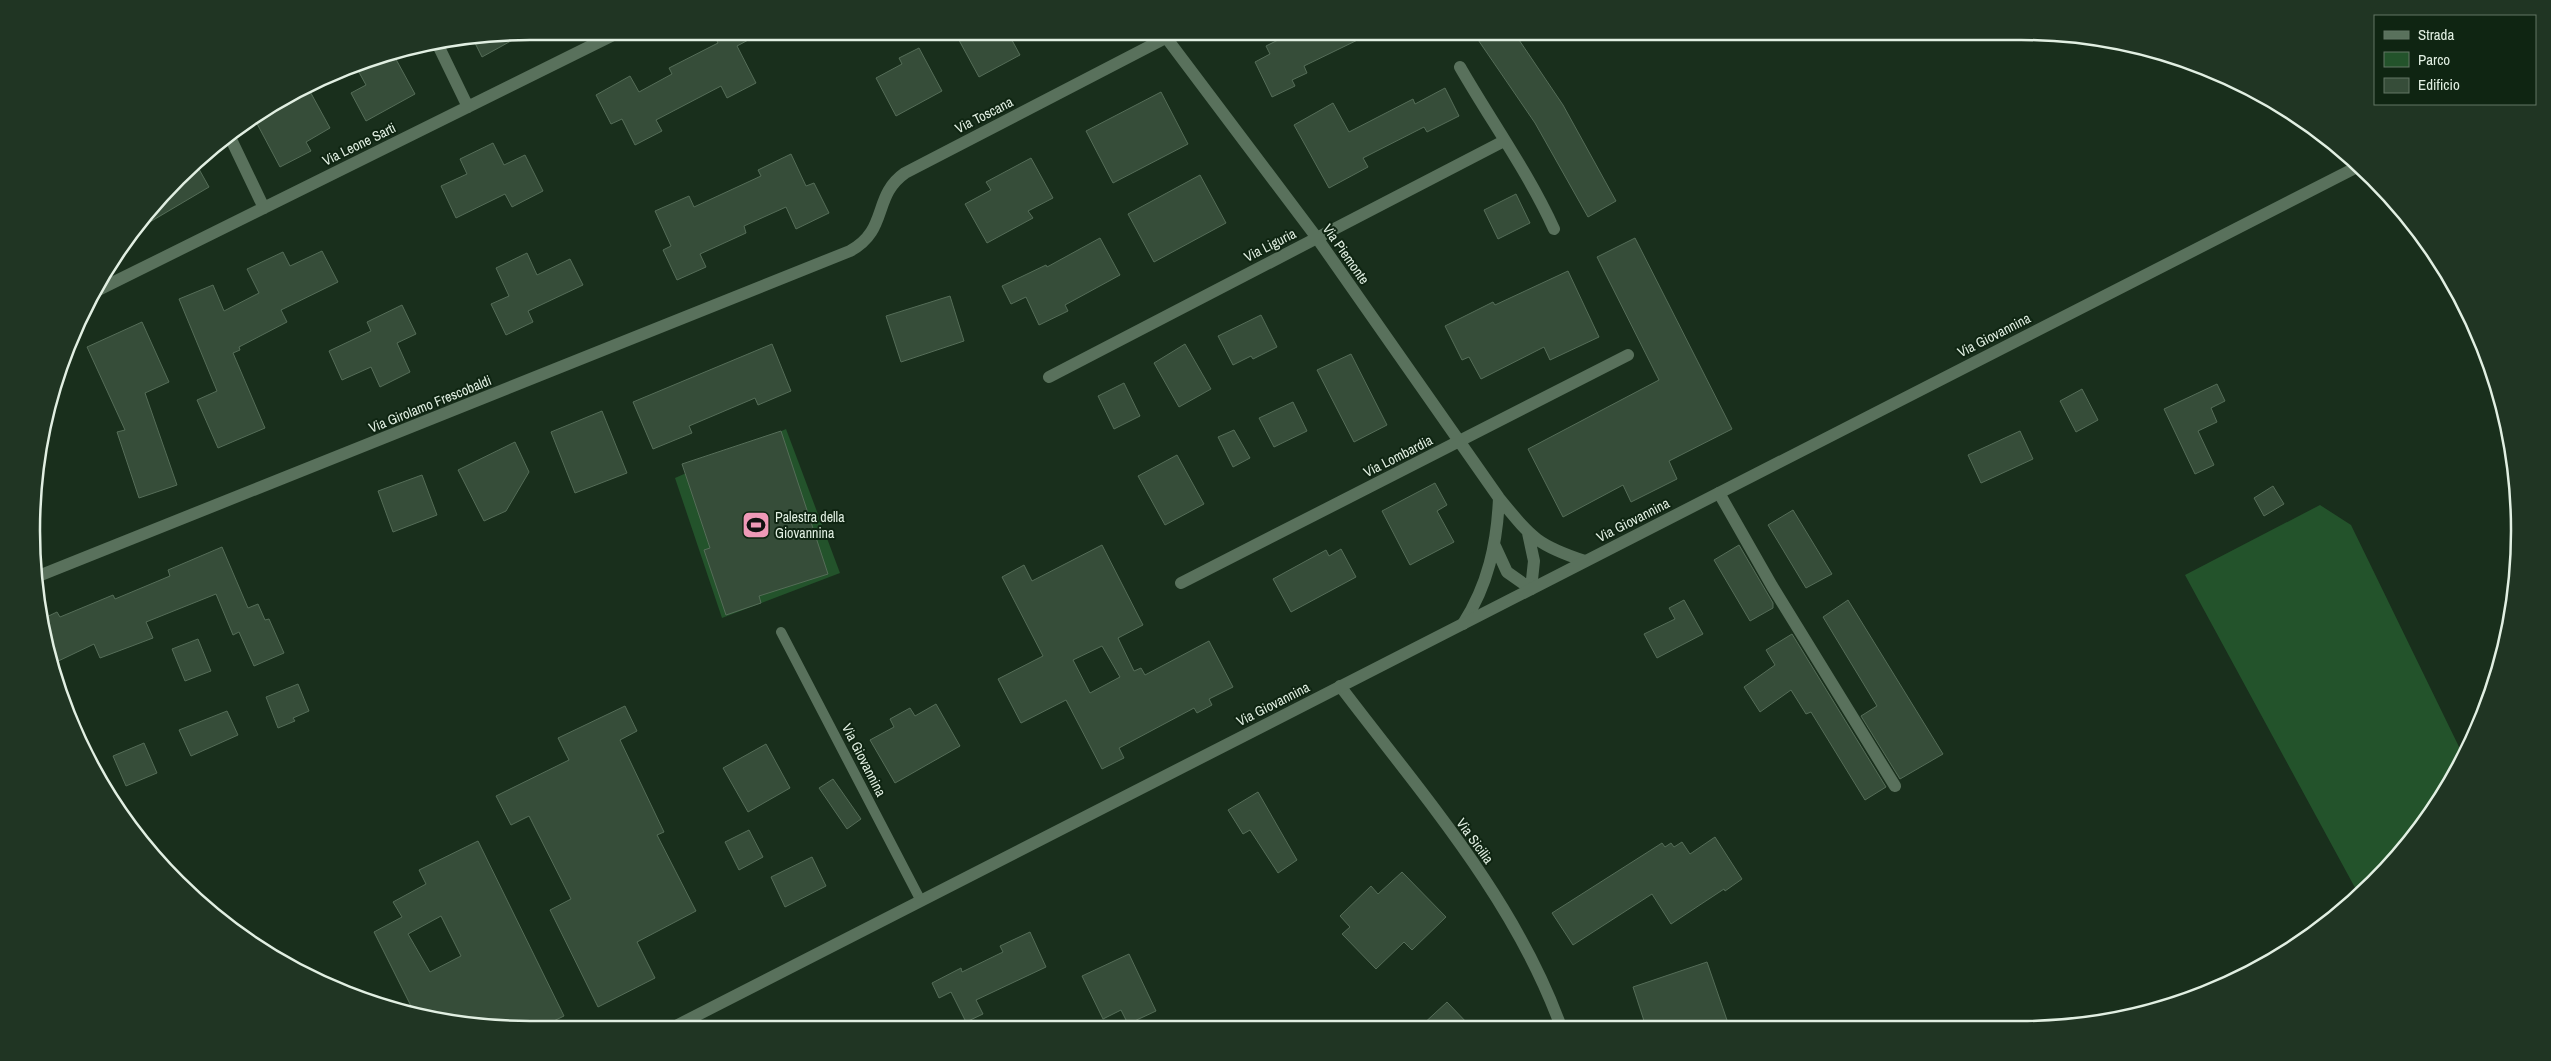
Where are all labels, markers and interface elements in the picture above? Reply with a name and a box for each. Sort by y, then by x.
legend [2374,15,2536,105]
text: Strada [2418,24,2454,45]
text: Parco [2418,49,2450,70]
text: Edificio [2418,74,2460,95]
street label: Via Toscana [952,92,1017,137]
street label: Via Leone Sarti [319,118,399,170]
street label: Via Piemonte [1319,220,1373,288]
street label: Via Liguria [1241,224,1300,266]
street label: Via Giovannina [1954,309,2034,361]
street label: Via Girolamo Frescobaldi [366,371,494,437]
street label: Via Lombardia [1360,431,1436,481]
street label: Via Giovannina [1593,494,1673,546]
place label: Palestra della Giovannina [775,508,845,542]
sports icon: Palestra della Giovannina [741,510,771,540]
street label: Via Giovannina [1233,678,1313,730]
street label: Via Giovannina [838,720,890,800]
street label: Via Sicilia [1452,815,1498,868]

